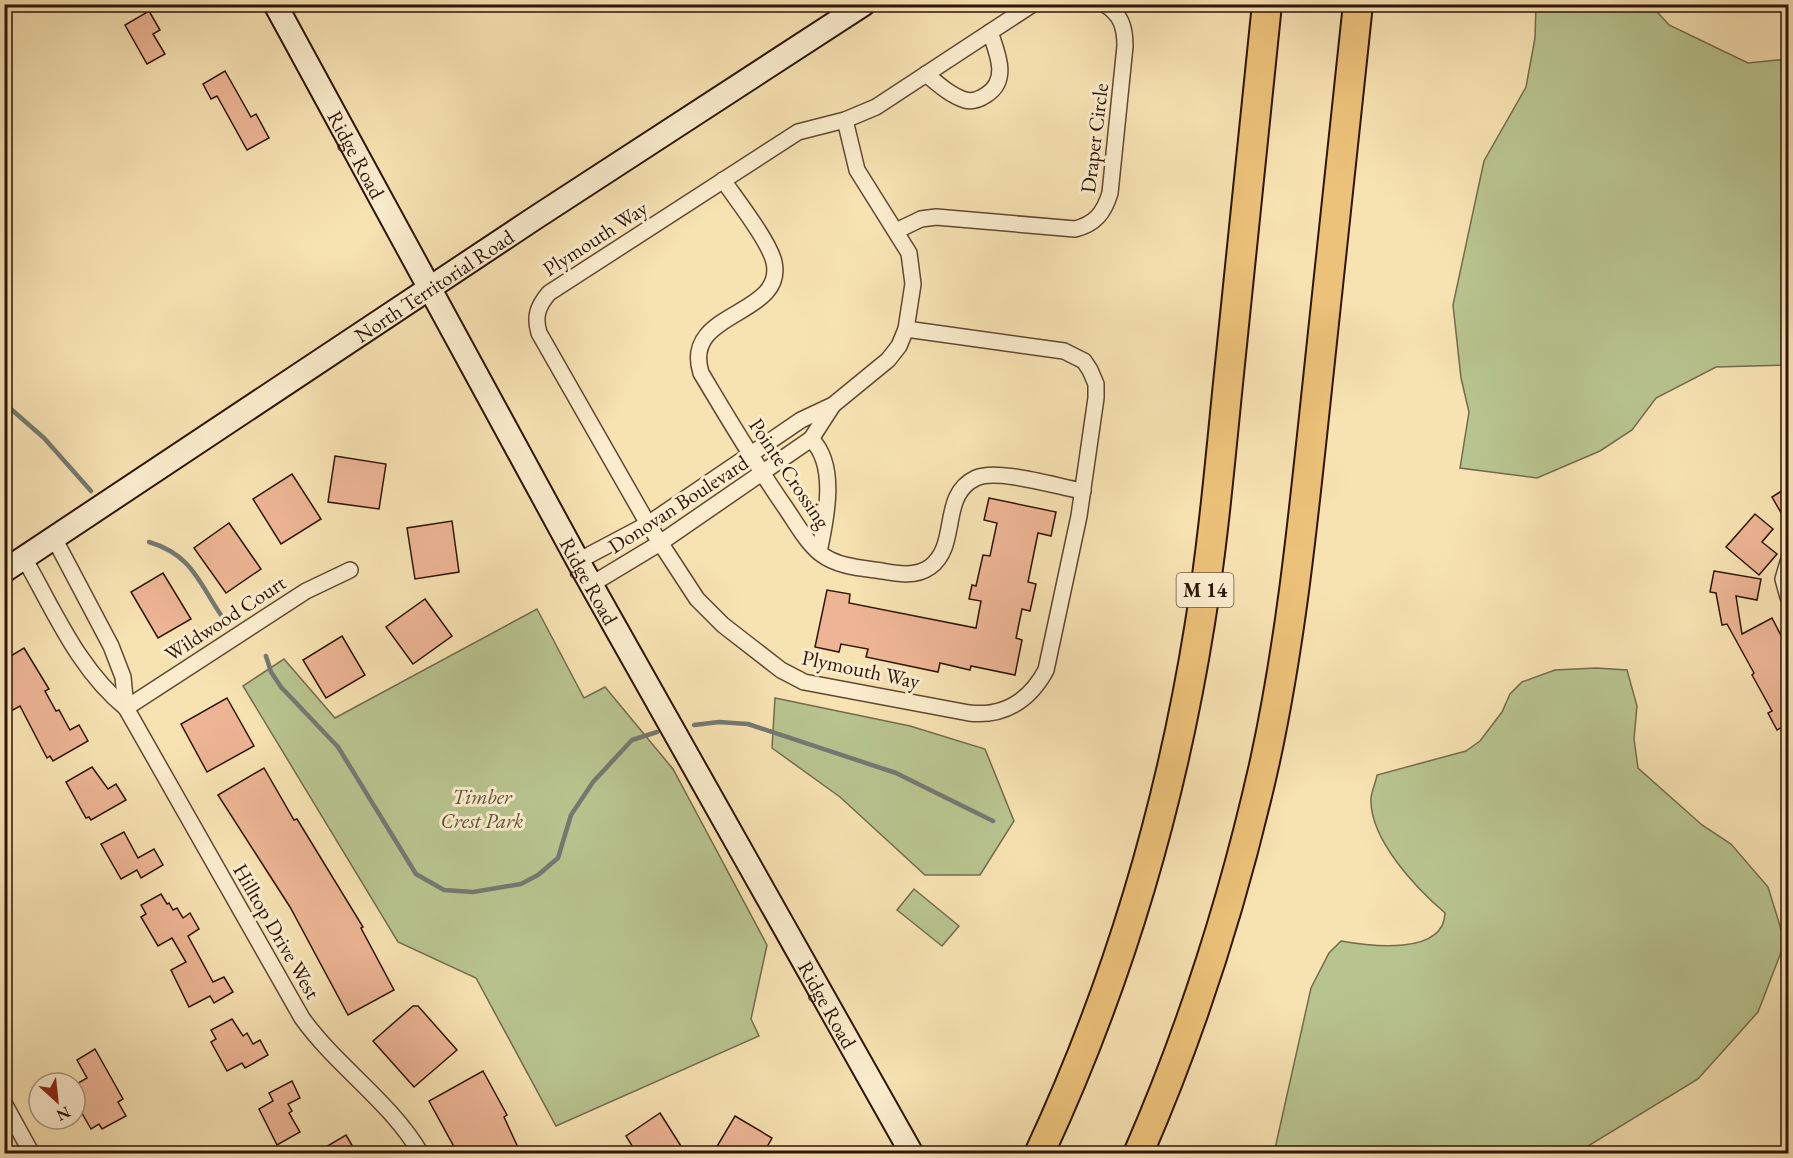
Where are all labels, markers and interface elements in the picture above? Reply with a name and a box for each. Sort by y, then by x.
street label: Draper Circle [1074,82,1114,194]
street label: Ridge Road [322,105,392,203]
street label: Plymouth Way [537,194,653,282]
street label: North Territorial Road [349,222,519,348]
street label: Pointe Crossing [743,413,837,534]
street label: Donovan Boulevard [603,448,754,559]
street label: Ridge Road [554,532,625,630]
street label: Wildwood Court [159,569,291,667]
road number: M 14 [1176,573,1234,607]
street label: Plymouth Way [800,643,923,695]
park label: Timber Crest Park [441,783,524,834]
street label: Hilltop Drive West [227,858,327,1004]
street label: Ridge Road [792,956,863,1053]
north arrow [27,1071,87,1131]
text: N [53,1102,74,1126]

